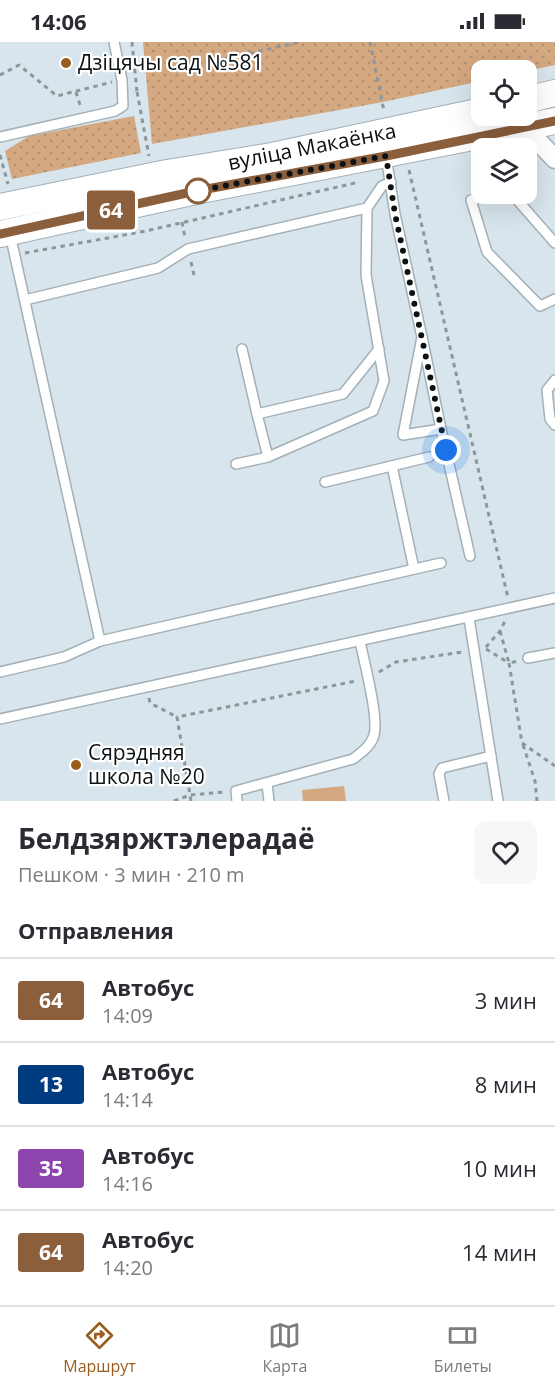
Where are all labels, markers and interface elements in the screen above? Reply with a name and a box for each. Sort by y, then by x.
text: 14:06 [30,6,87,36]
place label: Дзіцячы сад №581 [78,48,264,76]
marker: Дзіцячы сад №581 [59,56,73,70]
map controls [471,60,537,204]
button: locate [471,60,537,126]
street label: вуліца Макаёнка [225,116,398,176]
button: layers [471,138,537,204]
unlabelled marker [185,178,211,204]
line badge: 64 [84,190,138,230]
text: 64 [99,196,123,224]
your location [431,435,461,465]
place label: Сярэдняя школа №20 [88,738,205,790]
marker: Сярэдняя школа №20 [69,758,83,772]
text: Белдзяржтэлерадаё [18,819,315,857]
button: heart [474,821,537,884]
text: Пешком · 3 мин · 210 m [18,861,245,888]
text: Отправления [18,915,174,945]
text: Автобус [102,972,194,1002]
text: 3 мин [475,985,537,1015]
text: 64 [39,986,63,1014]
text: 14:09 [102,1002,153,1029]
text: Автобус [102,1056,194,1086]
text: 8 мин [475,1069,537,1099]
text: 13 [39,1070,63,1098]
text: 14:14 [102,1086,153,1113]
text: Автобус [102,1140,194,1170]
text: 10 мин [462,1153,537,1183]
text: 35 [39,1154,63,1182]
text: 14:16 [102,1170,153,1197]
text: Автобус [102,1224,194,1254]
text: 14 мин [462,1237,537,1267]
text: 64 [39,1238,63,1266]
text: 14:20 [102,1254,153,1281]
tab: Маршрут [63,1319,136,1377]
tab: Карта [262,1319,307,1377]
tab: Билеты [434,1319,492,1377]

